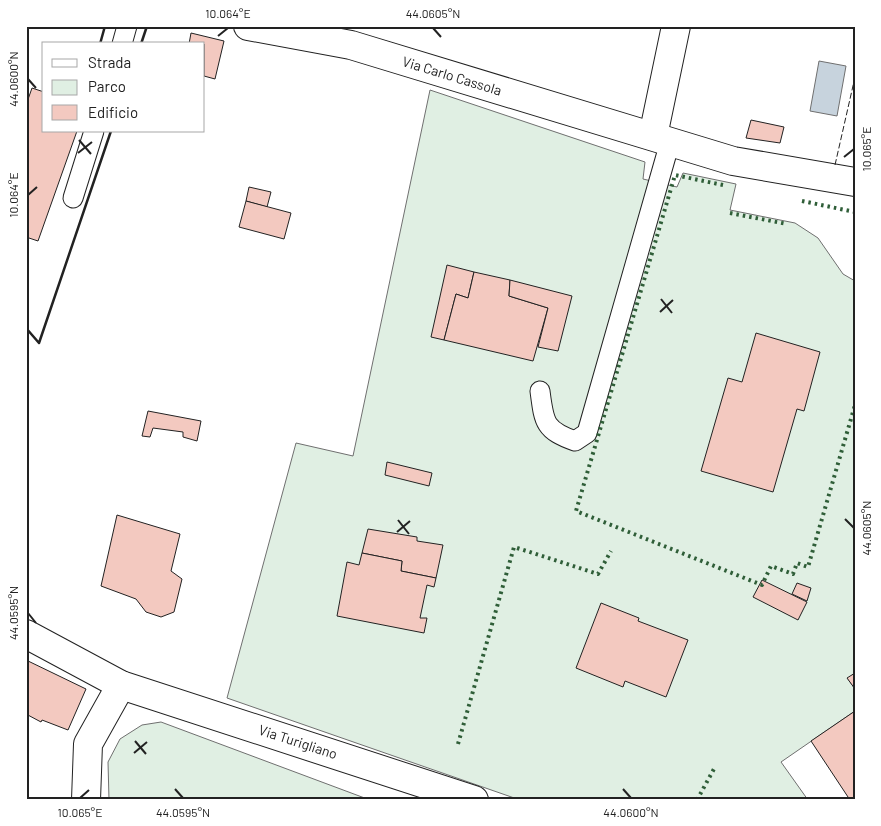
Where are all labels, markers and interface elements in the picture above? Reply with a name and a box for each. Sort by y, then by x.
text: 10.064°E [205,6,251,20]
text: 44.0605°N [406,6,460,20]
legend [42,42,205,132]
text: 44.0600°N [6,51,20,107]
street label: Via Carlo Cassola [400,52,504,99]
text: Strada [88,53,131,71]
text: Parco [88,77,126,95]
text: Edificio [88,103,138,121]
text: 10.065°E [859,127,873,171]
text: 10.064°E [6,172,20,218]
text: 44.0605°N [859,501,873,555]
text: 44.0595°N [6,586,20,640]
street label: Via Turigliano [257,721,340,762]
text: 10.065°E [58,805,102,819]
text: 44.0595°N [156,805,210,819]
text: 44.0600°N [603,805,659,819]

